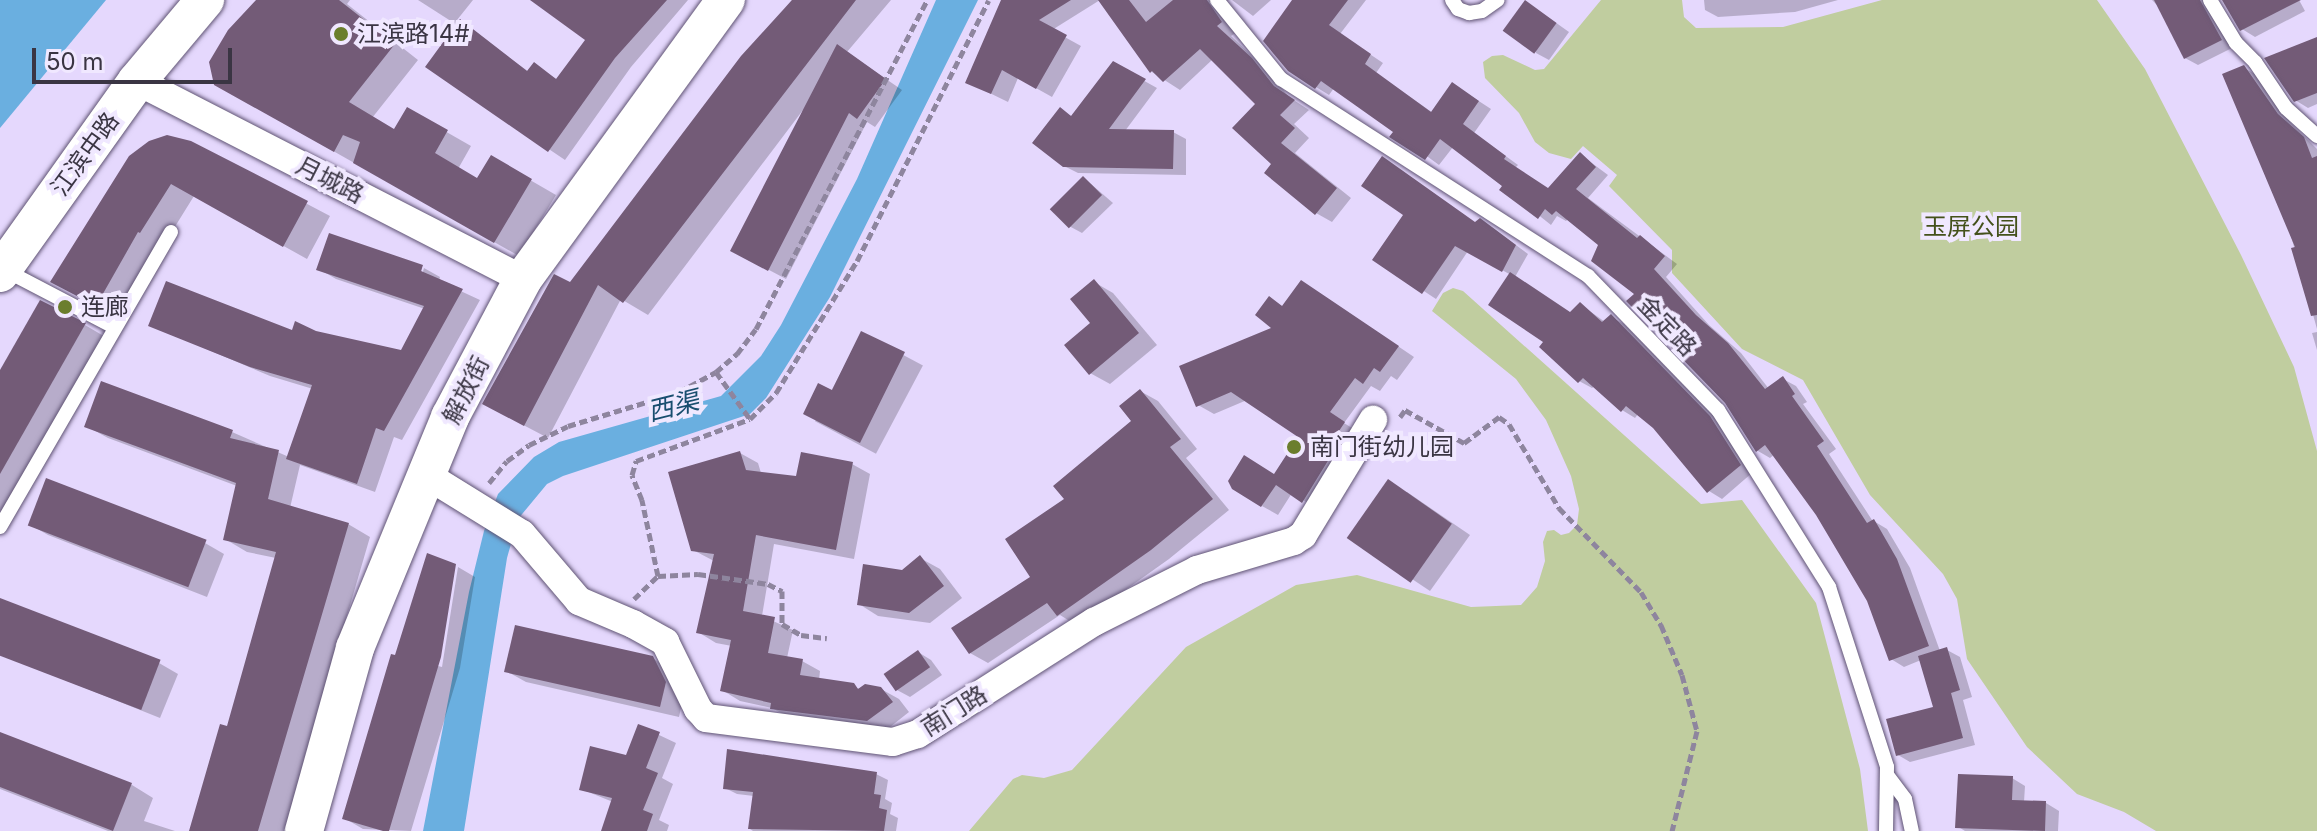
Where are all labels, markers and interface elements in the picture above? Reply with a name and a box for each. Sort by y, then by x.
place label: 江滨路14# [357,20,469,48]
marker: 江滨路14# [332,25,350,43]
scale bar [36,32,236,82]
text: 50 m [46,47,104,76]
street label: 江滨中路 [45,107,125,201]
street label: 月城路 [291,151,369,209]
park label: 玉屏公园 [1923,213,2019,241]
street label: 金定路 [1632,290,1702,362]
place label: 连廊 [81,293,129,321]
marker: 连廊 [56,298,74,316]
street label: 解放街 [437,351,495,429]
water label: 西渠 [644,385,702,427]
place label: 南门街幼儿园 [1310,433,1454,461]
marker: 南门街幼儿园 [1285,438,1303,456]
street label: 南门路 [916,680,992,742]

